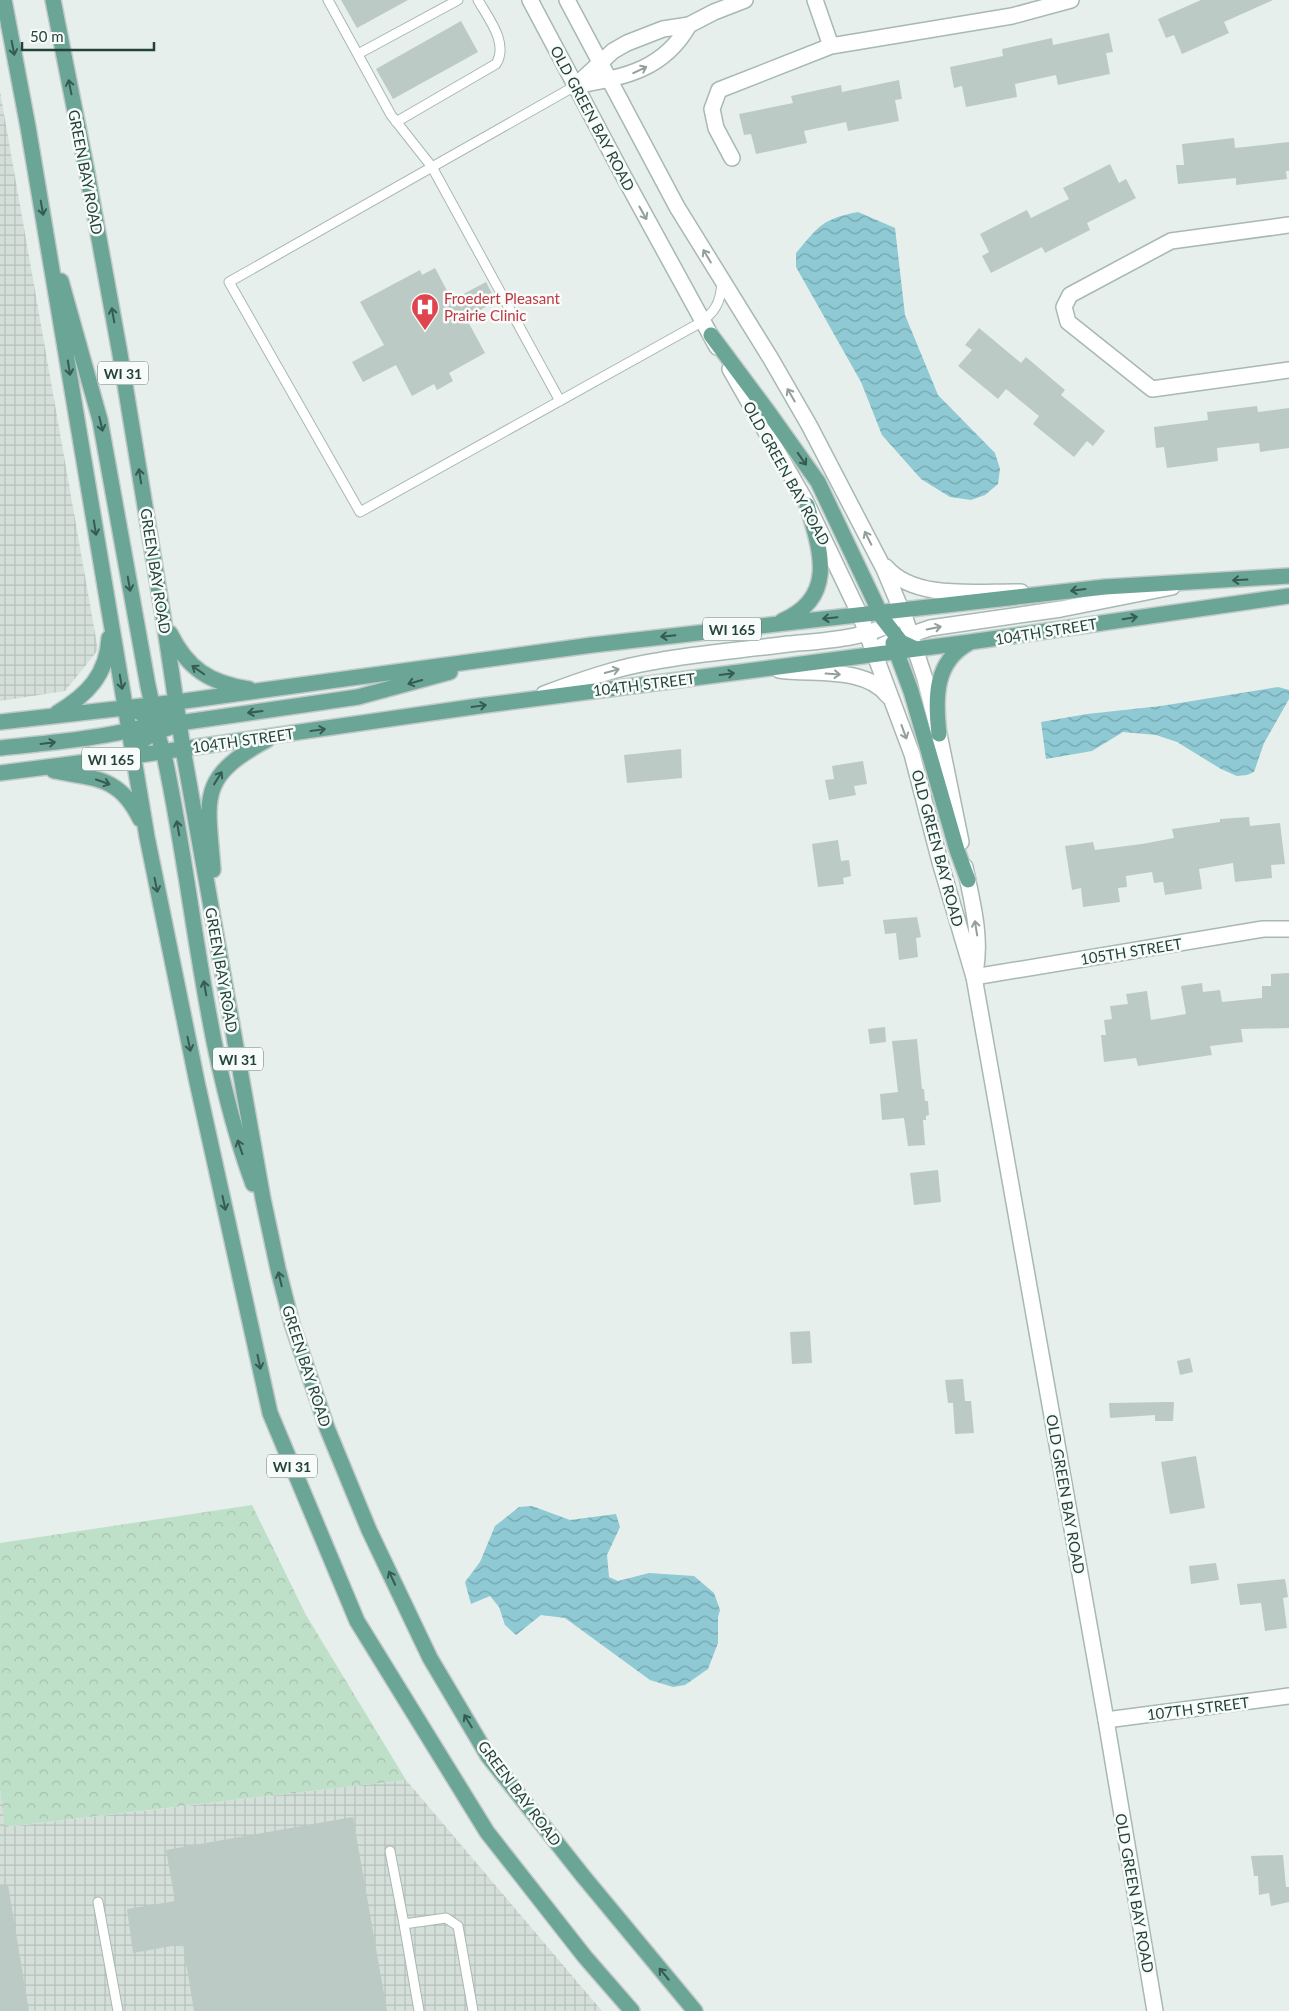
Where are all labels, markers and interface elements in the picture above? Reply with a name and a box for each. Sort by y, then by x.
scale bar [22,20,155,52]
text: 50 m [30,27,64,45]
one-way arrow [9,40,18,56]
street label: OLD GREEN BAY ROAD [547,42,639,194]
one-way arrow [632,65,647,75]
one-way arrow [65,79,74,95]
street label: GREEN BAY ROAD [65,108,107,236]
one-way arrow [37,200,47,216]
one-way arrow [639,205,649,219]
one-way arrow [701,249,711,263]
place label: Froedert Pleasant Prairie Clinic [444,289,561,324]
hospital icon: Froedert Pleasant Prairie Clinic [410,292,440,331]
one-way arrow [107,308,117,324]
one-way arrow [64,360,74,376]
road number: WI 31 [98,362,148,384]
one-way arrow [785,388,795,402]
street label: OLD GREEN BAY ROAD [740,398,834,548]
one-way arrow [97,415,106,431]
one-way arrow [797,452,808,465]
one-way arrow [134,468,144,484]
street label: GREEN BAY ROAD [137,507,175,635]
one-way arrow [91,520,101,536]
one-way arrow [863,530,873,545]
one-way arrow [125,575,135,591]
one-way arrow [1233,575,1249,584]
one-way arrow [1071,585,1087,595]
one-way arrow [822,613,838,623]
one-way arrow [1122,613,1138,623]
street label: 104TH STREET [994,614,1098,648]
road number: WI 165 [703,618,761,640]
one-way arrow [925,622,941,632]
one-way arrow [661,631,677,641]
one-way arrow [191,665,205,675]
one-way arrow [604,665,620,675]
street label: 104TH STREET [592,669,696,699]
one-way arrow [718,669,734,679]
one-way arrow [825,670,841,679]
one-way arrow [116,673,126,689]
one-way arrow [407,678,423,687]
one-way arrow [470,701,486,711]
one-way arrow [248,707,264,717]
street label: 104TH STREET [191,724,295,756]
one-way arrow [309,724,325,734]
one-way arrow [900,724,909,739]
one-way arrow [40,737,56,747]
road number: WI 165 [82,748,140,771]
street label: OLD GREEN BAY ROAD [908,768,968,928]
one-way arrow [214,771,224,785]
one-way arrow [95,778,111,787]
one-way arrow [172,821,182,837]
one-way arrow [152,876,162,892]
street label: GREEN BAY ROAD [202,906,242,1034]
one-way arrow [971,921,981,937]
street label: 105TH STREET [1079,934,1183,968]
one-way arrow [199,981,209,997]
one-way arrow [185,1036,194,1052]
road number: WI 31 [213,1048,263,1070]
one-way arrow [235,1139,244,1155]
one-way arrow [220,1194,229,1210]
one-way arrow [275,1271,284,1287]
street label: GREEN BAY ROAD [279,1303,335,1429]
one-way arrow [255,1353,264,1369]
street label: OLD GREEN BAY ROAD [1043,1413,1089,1575]
road number: WI 31 [267,1454,317,1478]
one-way arrow [387,1571,396,1586]
street label: 107TH STREET [1146,1693,1250,1723]
one-way arrow [462,1715,472,1729]
street label: GREEN BAY ROAD [475,1737,565,1849]
street label: OLD GREEN BAY ROAD [1112,1812,1158,1974]
one-way arrow [658,1967,670,1980]

